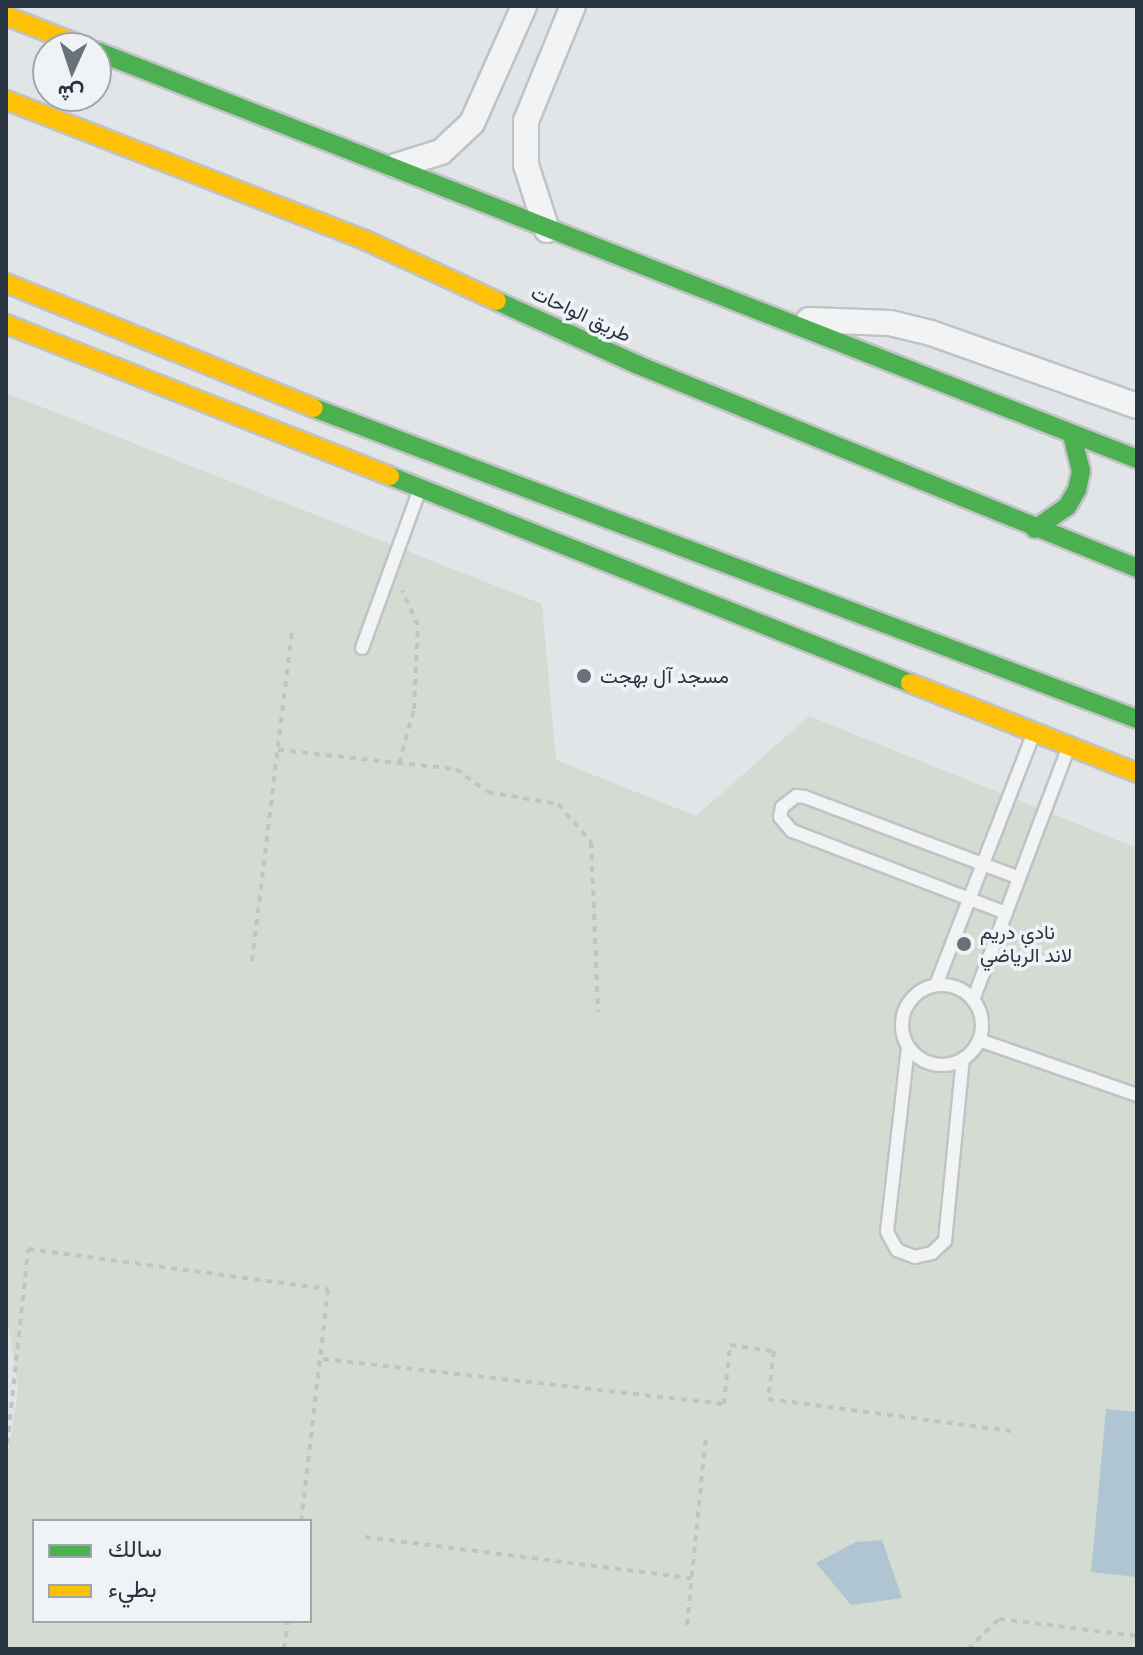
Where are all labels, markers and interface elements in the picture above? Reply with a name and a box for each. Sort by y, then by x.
north arrow [32,32,112,112]
text: ش [57,80,85,108]
street label: طريق الواحات [527,280,635,348]
place label: مسجد آل بهجت [600,664,729,688]
marker: مسجد آل بهجت [575,667,593,685]
place label: نادي دريم لاند الرياضي [980,920,1072,967]
marker: نادي دريم لاند الرياضي [955,935,973,953]
legend [32,1519,312,1623]
text: سالك [108,1534,162,1563]
text: بطيء [108,1574,157,1603]

